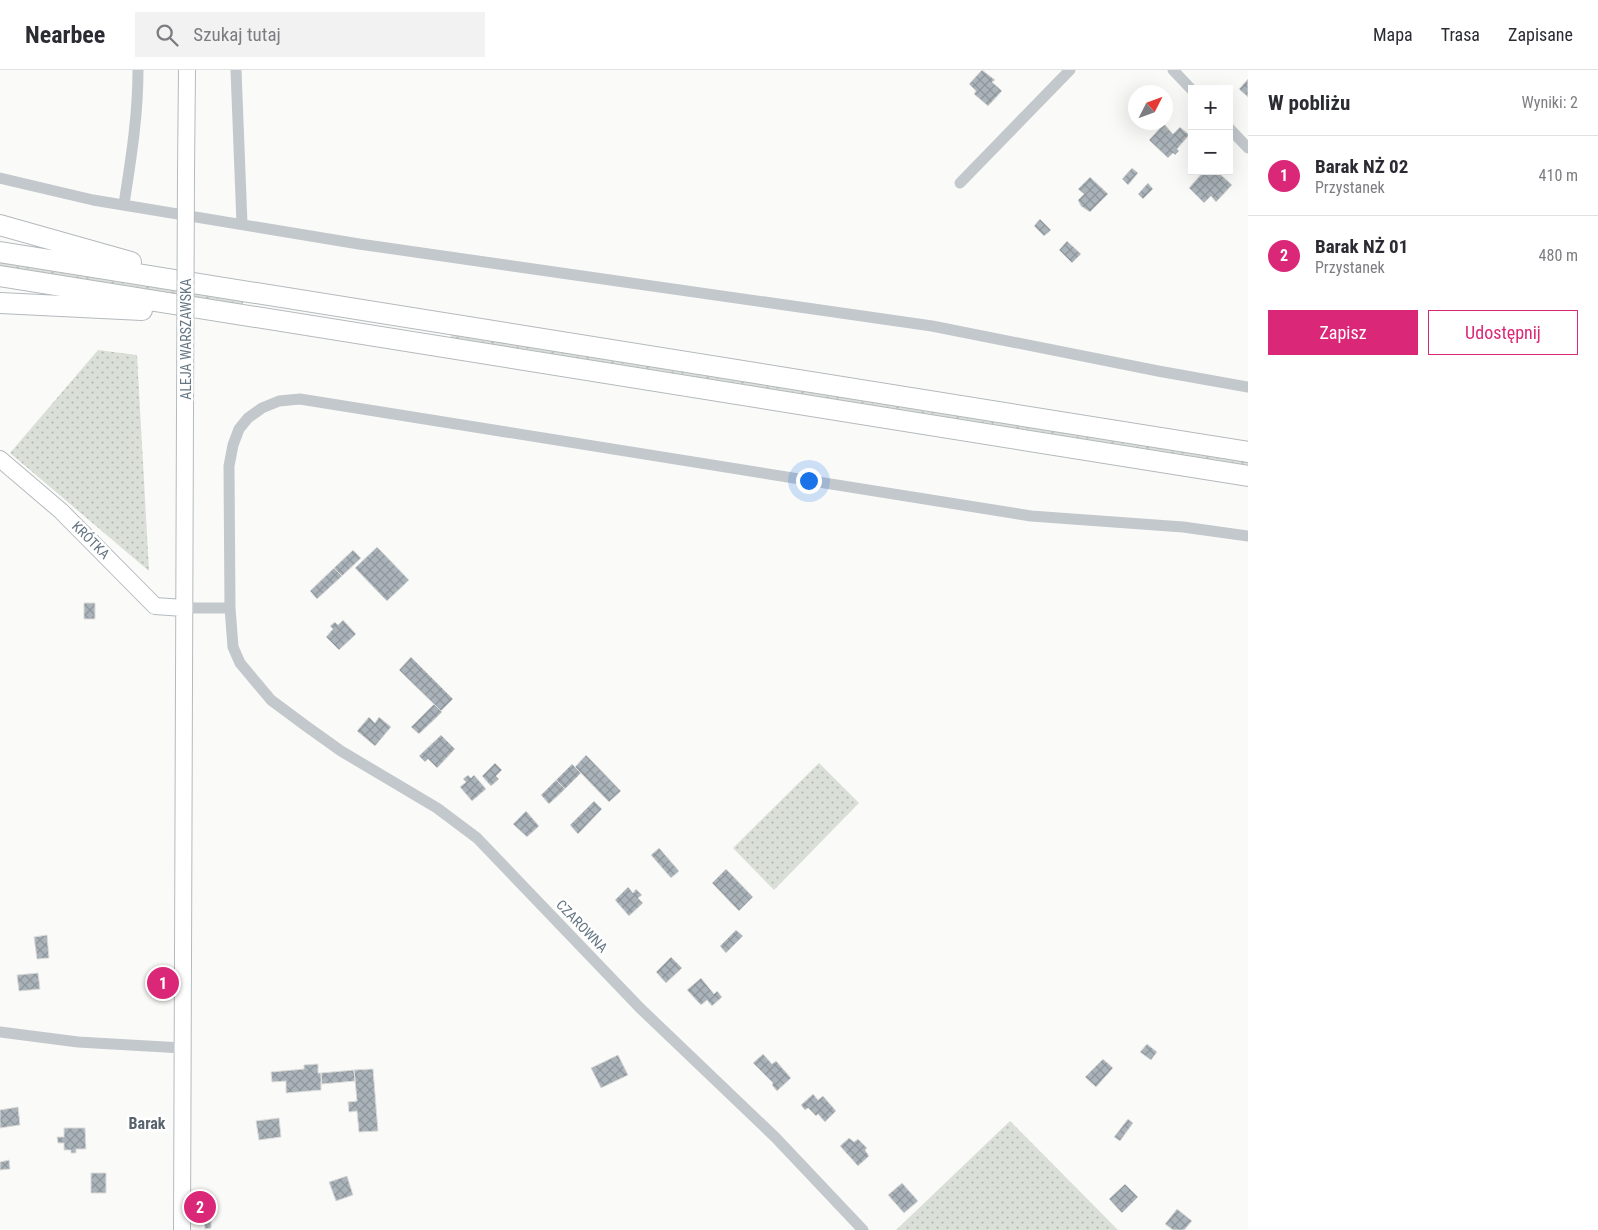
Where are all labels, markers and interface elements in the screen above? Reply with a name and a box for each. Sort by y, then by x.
search box [135,12,485,57]
text: Nearbee [25,21,105,49]
icon: search [153,21,181,49]
text: Szukaj tutaj [193,23,281,46]
text: Mapa [1373,24,1413,45]
text: Trasa [1441,24,1480,45]
text: Zapisane [1508,24,1573,45]
north arrow [1128,85,1173,130]
map controls [1188,85,1233,175]
button: + [1188,85,1233,130]
text: W pobliżu [1268,91,1350,115]
text: Wyniki: 2 [1522,93,1578,112]
button: − [1188,130,1233,175]
text: Barak NŻ 02 [1315,155,1408,178]
text: 1 [1280,166,1288,185]
text: 410 m [1539,166,1578,185]
text: Przystanek [1315,178,1385,197]
text: Barak NŻ 01 [1315,235,1408,258]
text: 2 [1280,246,1288,265]
text: 480 m [1539,246,1578,265]
text: Przystanek [1315,258,1385,277]
street label: ALEJA WARSZAWSKA [178,278,194,400]
button: Zapisz [1268,310,1418,355]
button: Udostępnij [1428,310,1578,355]
your location [796,468,822,494]
street label: KRÓTKA [69,517,114,562]
street label: CZAROWNA [553,896,611,956]
pin: 1 [147,964,179,1002]
district label: Barak [129,1114,166,1133]
pin: 2 [184,1188,216,1226]

